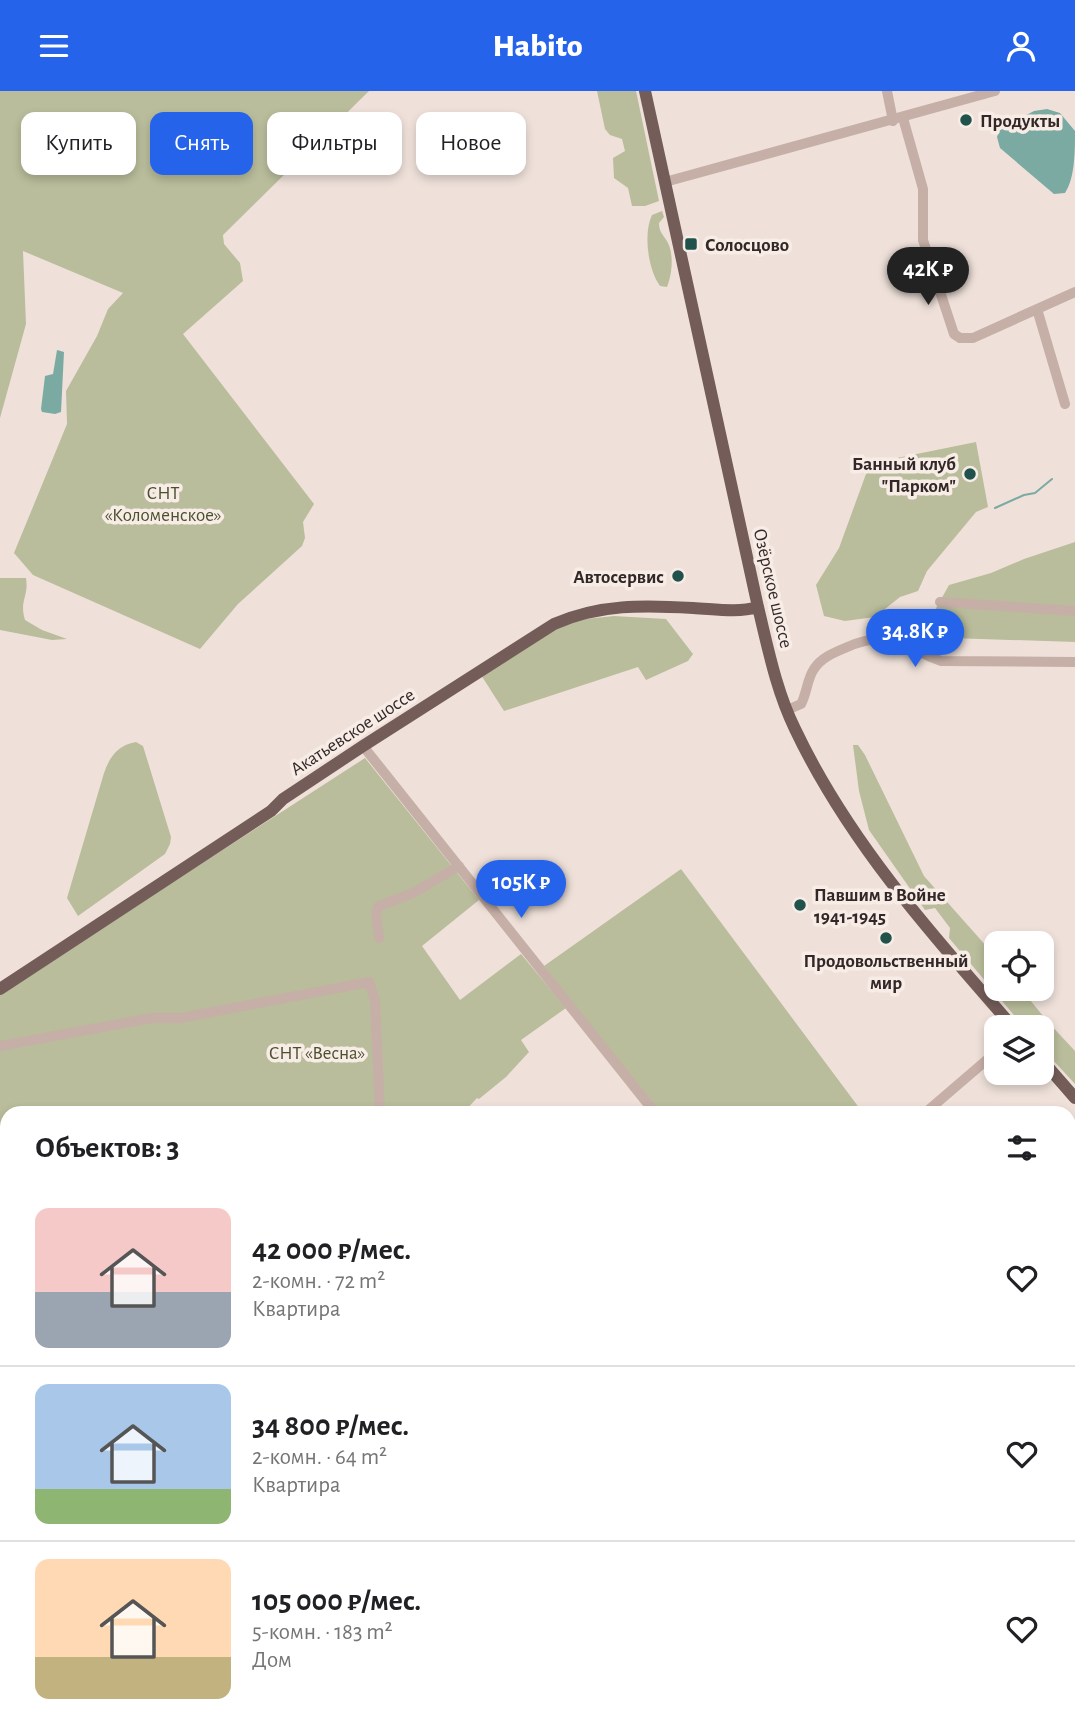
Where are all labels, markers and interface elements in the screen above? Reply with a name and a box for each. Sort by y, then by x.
icon: menu [35,27,73,65]
icon: person [1002,27,1040,65]
text: Habito [492,30,583,62]
chip: Купить [21,112,136,175]
chip: Снять [150,112,253,175]
chip: Фильтры [267,112,402,175]
chip: Новое [416,112,526,175]
marker: Продукты [958,112,974,128]
place label: Продукты [980,112,1060,131]
marker: Солосцово [683,236,699,252]
place label: Солосцово [705,236,789,255]
pin: 42K ₽ [879,247,977,307]
text: 42K ₽ [903,258,953,281]
place label: Банный клуб "Парком" [852,455,956,496]
marker: Банный клуб "Парком" [962,466,978,482]
park label: СНТ «Коломенское» [105,484,221,525]
street label: Озёрское шоссе [750,527,796,650]
place label: Автосервис [573,568,664,587]
marker: Автосервис [670,568,686,584]
pin: 34.8K ₽ [850,609,980,669]
text: 34.8K ₽ [882,620,948,643]
street label: Акатьевское шоссе [287,685,418,779]
pin: 105K ₽ [464,861,578,920]
text: 105K ₽ [492,871,550,894]
place label: Павшим в Войне 1941-1945 [814,886,946,927]
marker: Павшим в Войне 1941-1945 [792,897,808,913]
marker: Продовольственный мир [878,930,894,946]
map controls [984,931,1054,1085]
button: locate [984,931,1054,1001]
place label: Продовольственный мир [804,952,969,993]
button: layers [984,1015,1054,1085]
park label: СНТ «Весна» [269,1044,365,1063]
icon: filters [1003,1129,1041,1167]
text: Объектов: 3 [35,1133,179,1163]
text: 42 000 ₽/мес. [252,1235,411,1265]
icon: home [91,1236,175,1320]
icon: heart [1003,1259,1041,1297]
text: 2-комн. · 72 m² [252,1270,385,1293]
text: Квартира [252,1298,340,1321]
text: 34 800 ₽/мес. [252,1411,409,1441]
icon: home [91,1412,175,1496]
icon: heart [1003,1435,1041,1473]
text: 2-комн. · 64 m² [252,1446,387,1469]
text: Квартира [252,1474,340,1497]
text: 105 000 ₽/мес. [252,1586,421,1616]
icon: home [91,1587,175,1671]
icon: heart [1003,1610,1041,1648]
text: 5-комн. · 183 m² [252,1621,393,1644]
text: Дом [252,1649,292,1672]

